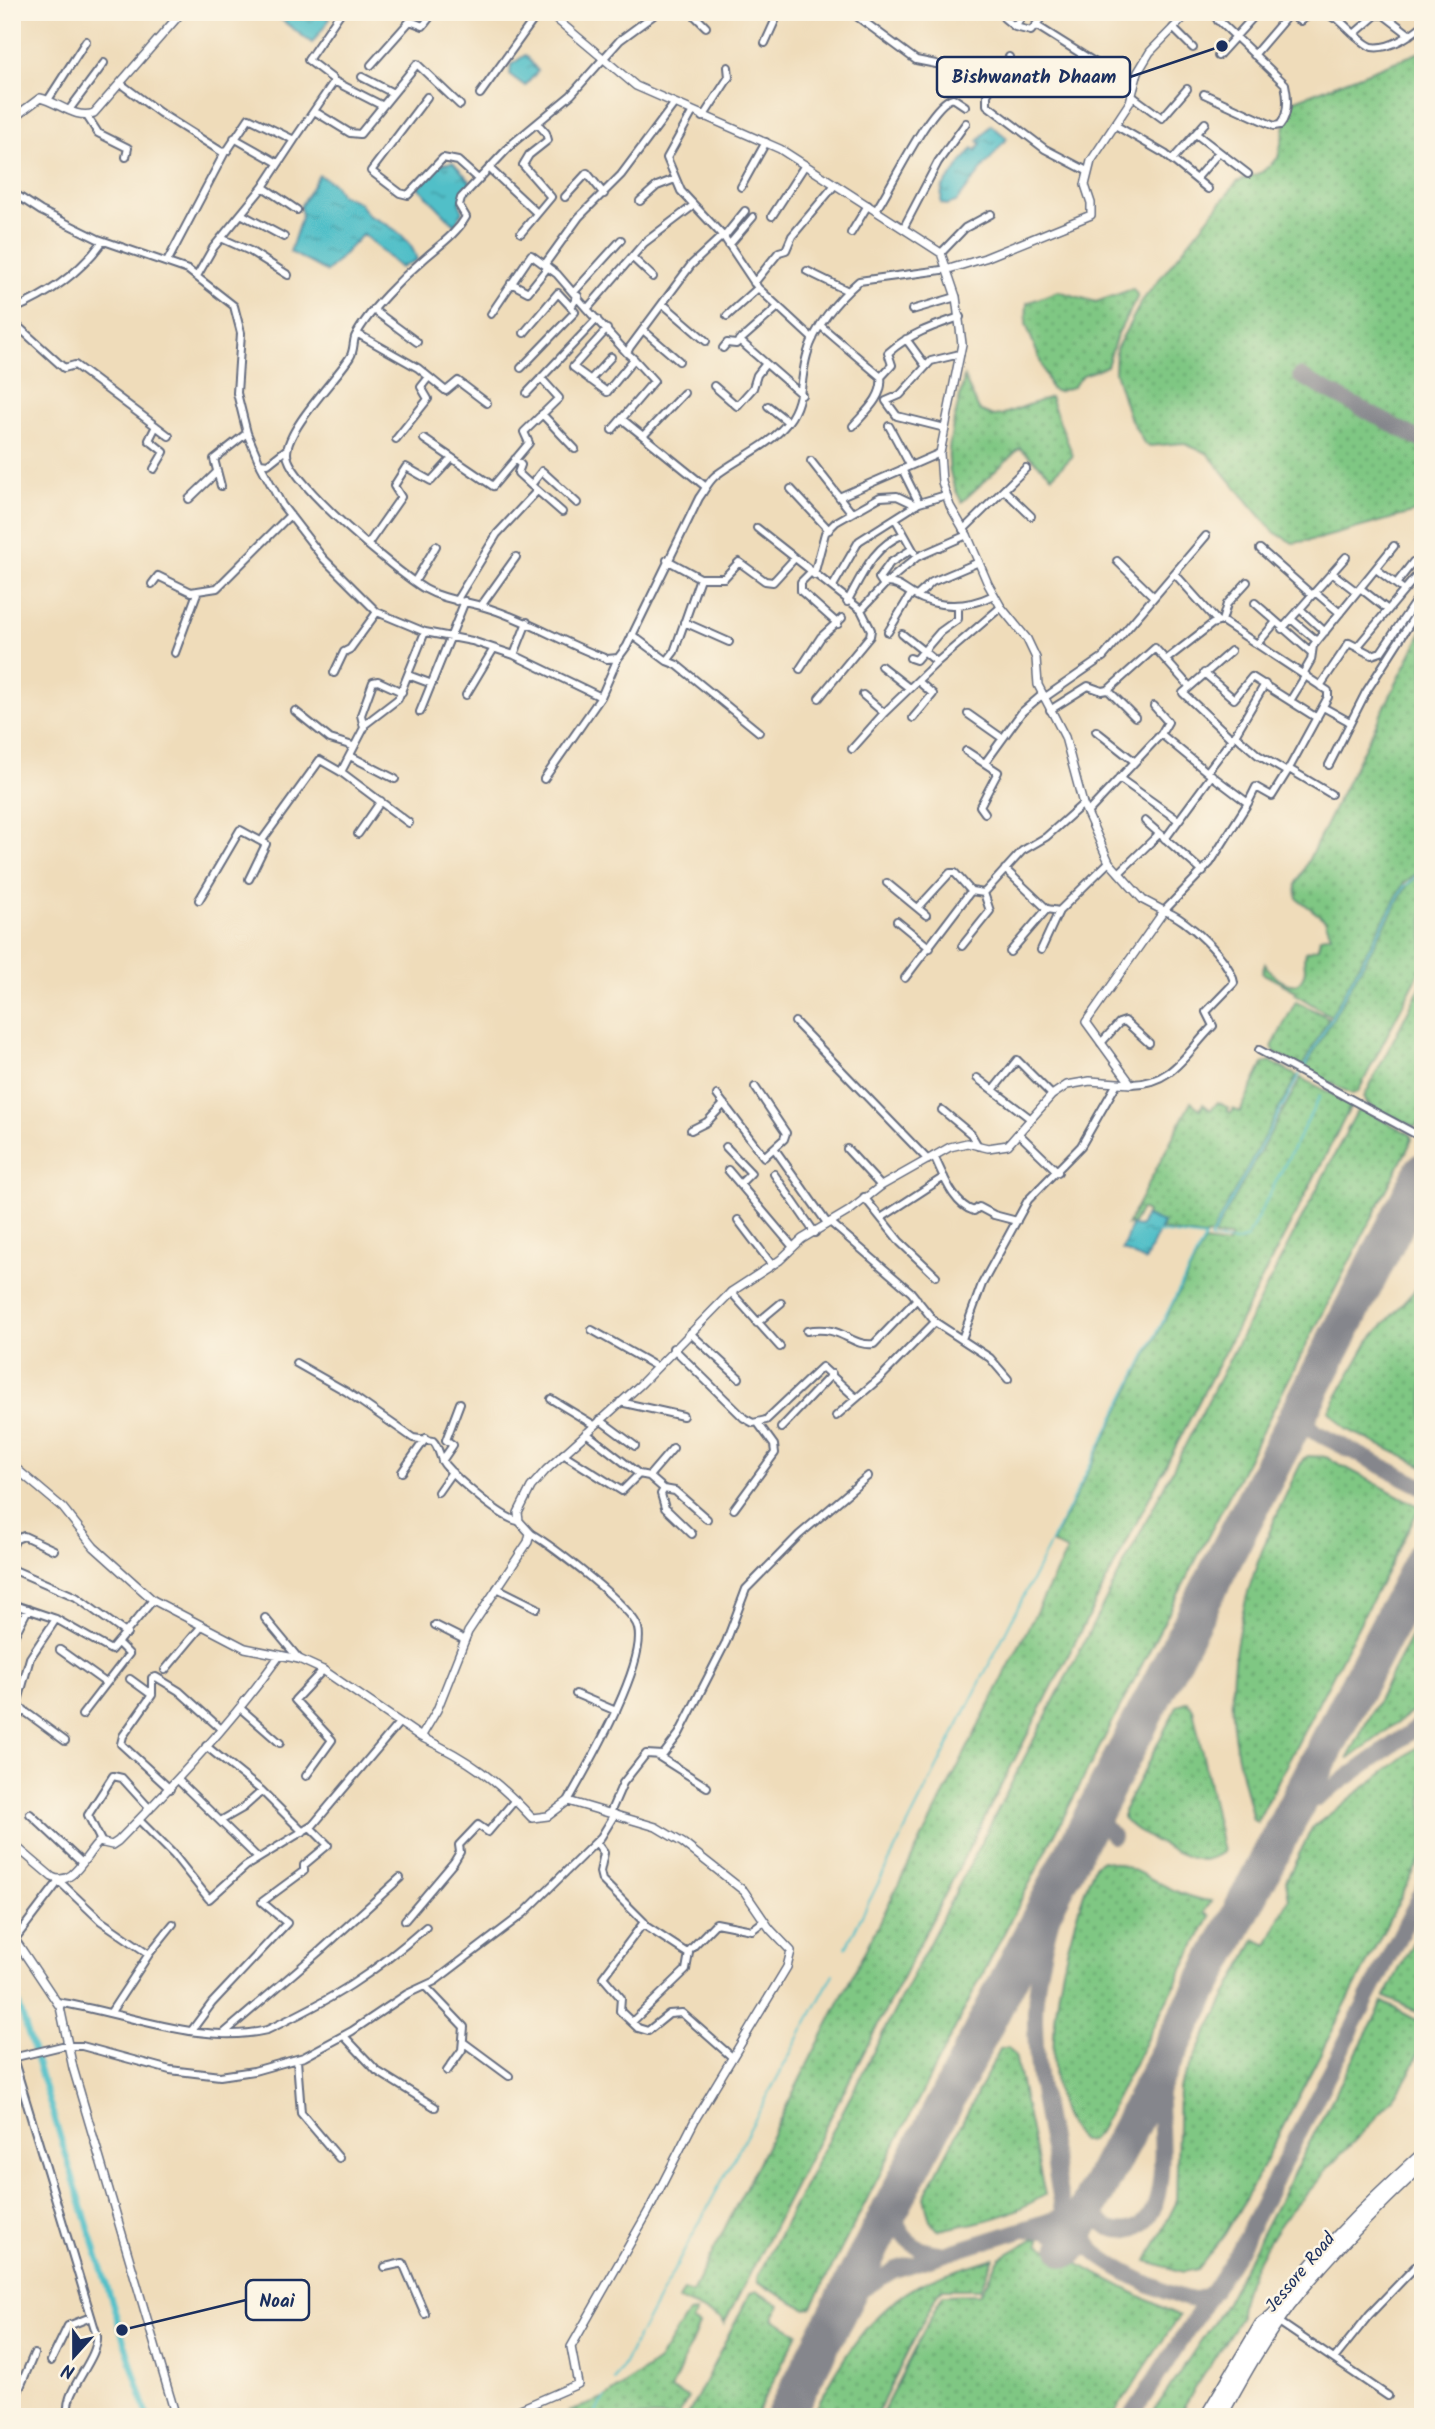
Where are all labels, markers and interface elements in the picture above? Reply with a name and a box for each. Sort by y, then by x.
callout: Bishwanath Dhaam [937,57,1130,97]
text: Bishwanath Dhaam [952,63,1116,93]
street label: Jessore Road [1259,2226,1344,2320]
callout: Noai [246,2280,309,2320]
text: Noai [259,2287,296,2317]
north arrow [38,2320,108,2390]
text: N [58,2354,80,2386]

